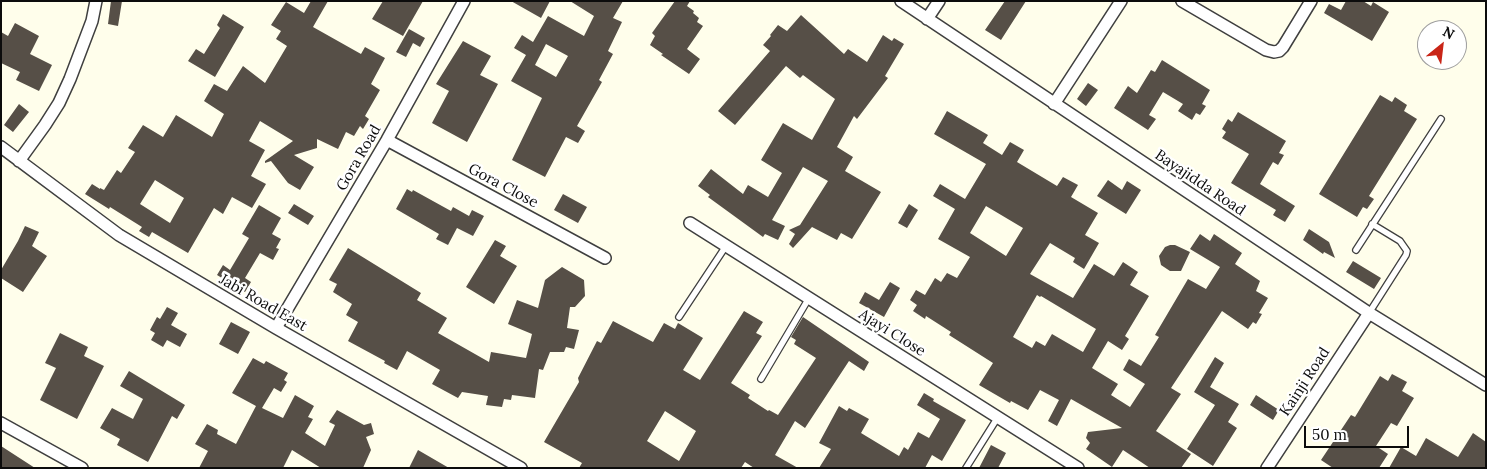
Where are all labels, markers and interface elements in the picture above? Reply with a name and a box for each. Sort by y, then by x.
north arrow [1417,20,1467,70]
text: N [1440,22,1458,43]
street label: Gora Road [333,122,385,194]
street label: Bayajidda Road [1151,146,1249,220]
street label: Gora Close [465,160,541,212]
street label: Jabi Road East [216,271,310,335]
street label: Ajayi Close [855,305,929,361]
street label: Kainji Road [1276,344,1334,420]
scale bar [1307,416,1412,448]
text: 50 m [1312,425,1347,444]

